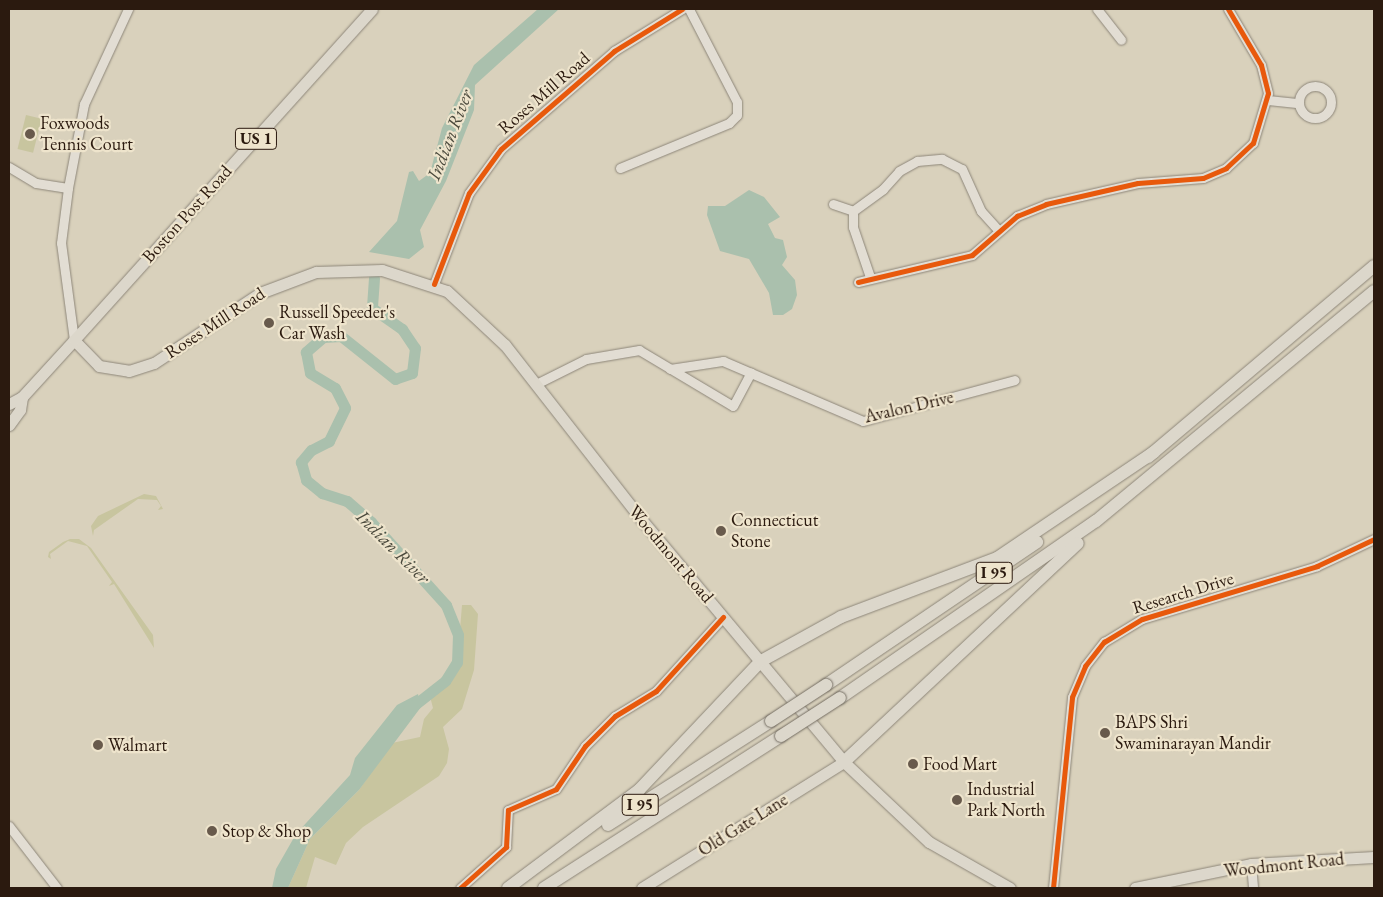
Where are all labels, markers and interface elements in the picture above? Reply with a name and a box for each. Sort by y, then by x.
street label: Roses Mill Road [494,47,594,139]
water label: Indian River [422,86,478,184]
place label: Foxwoods Tennis Court [40,113,133,156]
road number: US 1 [235,126,277,152]
marker: Foxwoods Tennis Court [24,128,36,140]
street label: Boston Post Road [138,161,236,267]
street label: Roses Mill Road [161,283,269,363]
place label: Russell Speeder's Car Wash [279,302,395,344]
marker: Russell Speeder's Car Wash [263,317,275,329]
street label: Avalon Drive [862,386,956,428]
street label: Woodmont Road [624,501,718,607]
water label: Indian River [351,505,435,589]
place label: Connecticut Stone [731,510,818,552]
marker: Connecticut Stone [715,525,727,537]
road number: I 95 [975,560,1013,586]
street label: Research Drive [1130,567,1236,619]
place label: BAPS Shri Swaminarayan Mandir [1115,712,1271,754]
marker: BAPS Shri Swaminarayan Mandir [1099,727,1111,739]
place label: Walmart [108,734,167,756]
marker: Walmart [92,739,104,751]
place label: Food Mart [923,753,997,775]
marker: Food Mart [907,758,919,770]
place label: Industrial Park North [967,779,1045,822]
street label: Old Gate Lane [694,789,792,861]
road number: I 95 [621,792,659,818]
marker: Industrial Park North [951,794,963,806]
place label: Stop & Shop [222,820,311,842]
marker: Stop & Shop [206,825,218,837]
street label: Woodmont Road [1223,848,1345,882]

